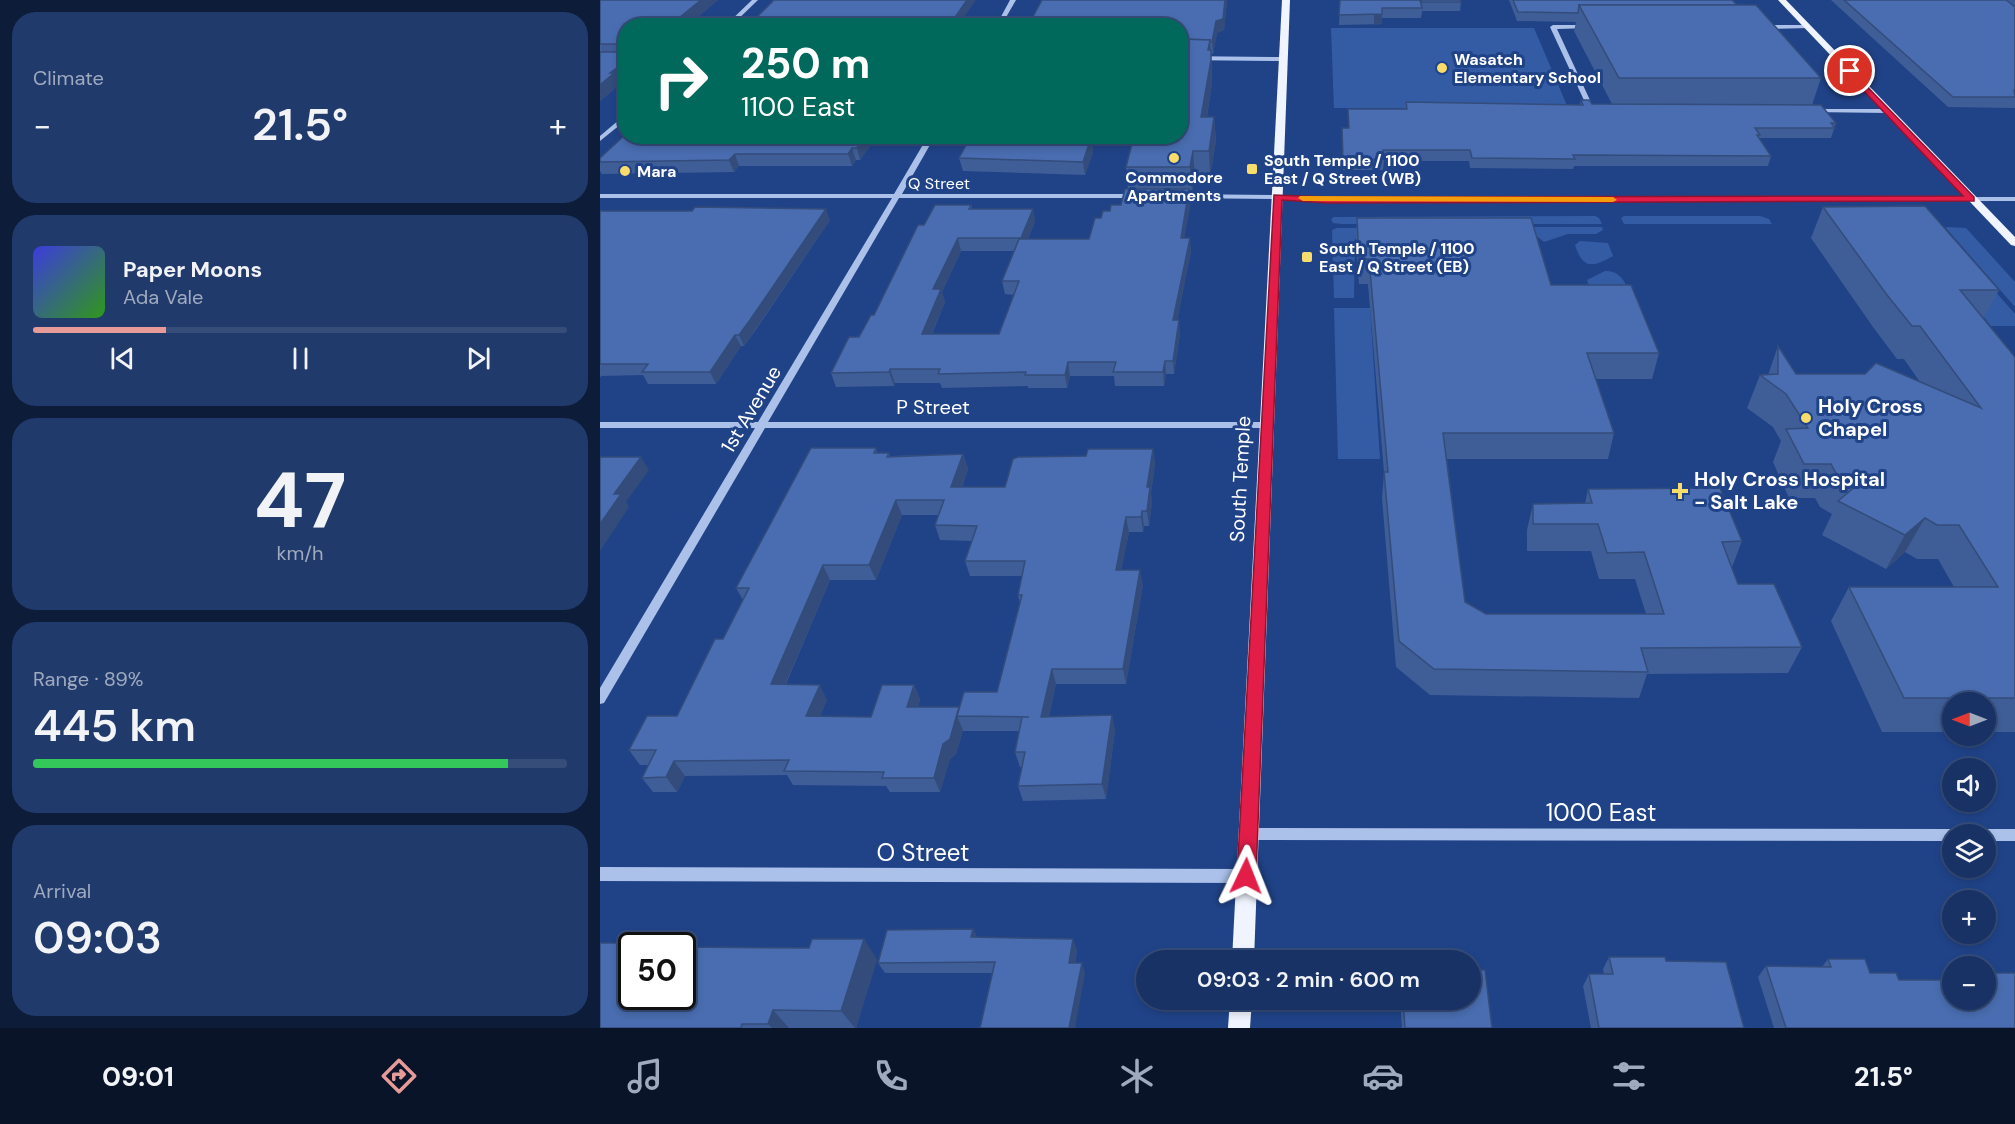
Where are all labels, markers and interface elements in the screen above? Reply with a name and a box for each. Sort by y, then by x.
text: 250 m [741,36,870,91]
icon: right [642,42,720,120]
pin [1824,45,1875,96]
place label: Wasatch Elementary School [1454,49,1601,88]
icon: arrive [1833,54,1866,87]
marker: Wasatch Elementary School [1435,61,1449,75]
text: Climate [33,65,104,91]
text: 1100 East [741,89,855,124]
text: 21.5° [252,95,348,154]
text: − [33,104,51,147]
text: + [549,104,567,147]
place label: South Temple / 1100 East / Q Street (WB) [1264,150,1421,189]
marker: Commodore Apartments [1167,151,1181,165]
place label: Mara [637,161,676,182]
marker: South Temple / 1100 East / Q Street (WB) [1245,162,1259,176]
marker: Mara [618,164,632,178]
place label: Commodore Apartments [1125,167,1223,206]
street label: Q Street [908,173,970,194]
place label: South Temple / 1100 East / Q Street (EB) [1319,238,1475,277]
marker: South Temple / 1100 East / Q Street (EB) [1300,250,1314,264]
text: Paper Moons [123,255,262,284]
text: Ada Vale [123,284,203,310]
icon: previous [106,342,139,375]
icon: pause [284,342,317,375]
icon: next [462,342,495,375]
street label: 1st Avenue [715,361,787,457]
place label: Holy Cross Chapel [1818,393,1923,442]
street label: P Street [896,394,970,420]
marker: Holy Cross Chapel [1799,411,1813,425]
street label: South Temple [1224,415,1256,543]
text: 47 [254,450,346,551]
place label: Holy Cross Hospital - Salt Lake [1694,466,1885,515]
marker: Holy Cross Hospital - Salt Lake [1671,482,1689,500]
text: km/h [276,540,324,566]
text: Range · 89% [33,666,144,692]
north arrow [1942,692,1996,746]
map controls [1942,692,1996,1010]
text: 445 km [33,696,196,755]
button: sound [1942,758,1996,812]
street label: 1000 East [1546,797,1656,828]
button: layers [1942,824,1996,878]
street label: O Street [877,837,969,868]
position arrow [1214,844,1278,908]
text: Arrival [33,878,91,904]
button: + [1942,890,1996,944]
text: 09:03 [33,908,162,967]
speed limit sign: 50 [618,932,696,1010]
button: − [1942,956,1996,1010]
text: 09:03 · 2 min · 600 m [1197,965,1420,994]
icon: directions [378,1055,420,1097]
icon: music [624,1055,666,1097]
icon: phone [870,1055,912,1097]
icon: climate [1116,1055,1158,1097]
icon: car [1362,1055,1404,1097]
icon: filters [1608,1055,1650,1097]
text: 09:01 [102,1059,174,1094]
text: 21.5° [1854,1059,1913,1094]

